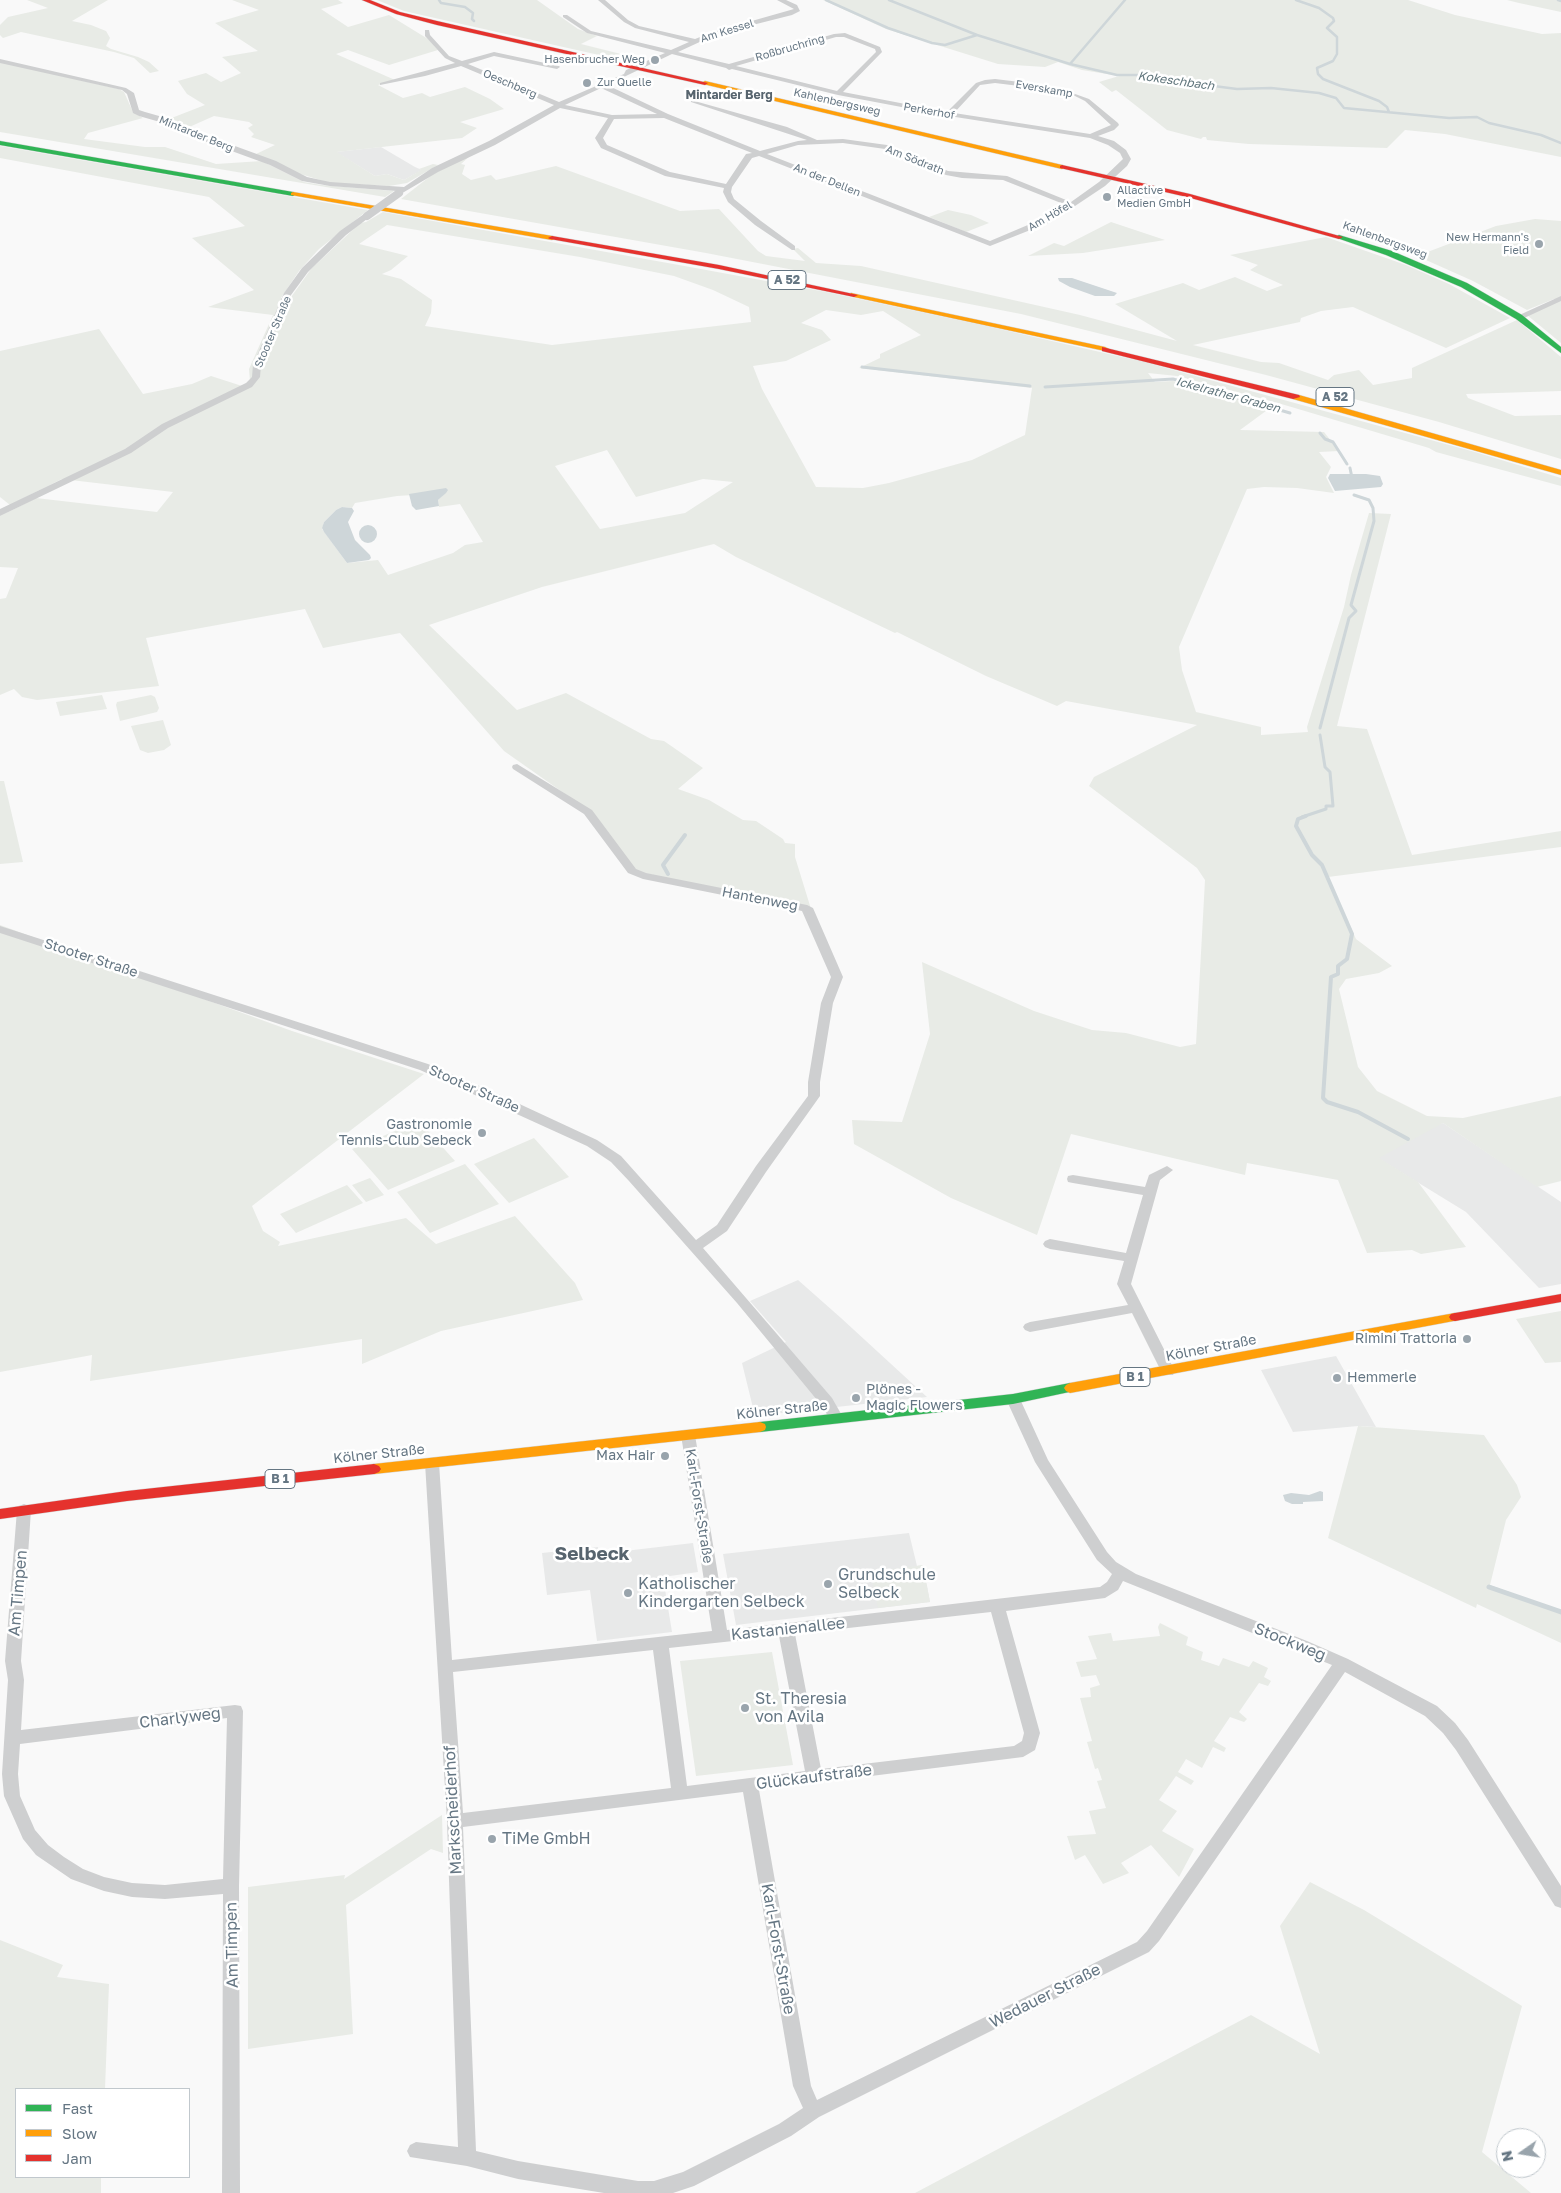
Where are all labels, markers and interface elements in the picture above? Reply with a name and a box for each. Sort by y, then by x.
street label: Am Kessel [699,17,755,45]
street label: Roßbruchring [754,32,826,64]
place label: Hasenbrucher Weg [544,53,645,67]
marker: Hasenbrucher Weg [649,54,661,66]
street label: Oeschberg [481,67,539,101]
water label: Kokeschbach [1137,69,1215,93]
place label: Zur Quelle [597,76,652,90]
marker: Zur Quelle [581,77,593,89]
street label: Everskamp [1014,77,1074,101]
street label: Kahlenbergsweg [792,86,882,118]
district label: Mintarder Berg [685,88,773,102]
street label: Perkerhof [902,100,956,122]
street label: Mintarder Berg [157,113,235,155]
street label: Am Södrath [884,142,946,178]
street label: An der Dellen [792,161,862,199]
place label: Allactive Medien GmbH [1117,184,1191,210]
marker: Allactive Medien GmbH [1101,191,1113,203]
street label: Am Höfel [1026,198,1074,234]
street label: Kahlenbergsweg [1341,219,1429,261]
place label: New Hermann's Field [1446,231,1529,257]
marker: New Hermann's Field [1533,238,1545,250]
road number: A 52 [768,270,806,290]
street label: Stooter Straße [252,294,294,370]
water label: Ickelrather Graben [1174,374,1282,416]
road number: A 52 [1316,388,1354,407]
street label: Hantenweg [721,883,799,915]
street label: Stooter Straße [42,935,140,981]
street label: Stooter Straße [426,1061,522,1117]
place label: Gastronomie Tennis-Club Sebeck [339,1117,472,1150]
marker: Gastronomie Tennis-Club Sebeck [476,1127,488,1139]
street label: Kölner Straße [1164,1331,1258,1365]
place label: Rimini Trattoria [1355,1331,1457,1347]
marker: Rimini Trattoria [1461,1333,1473,1345]
road number: B 1 [1120,1368,1150,1386]
place label: Hemmerle [1347,1370,1417,1386]
marker: Hemmerle [1331,1372,1343,1384]
place label: Plönes - Magic Flowers [866,1382,963,1414]
marker: Plönes - Magic Flowers [850,1392,862,1404]
street label: Kölner Straße [736,1397,828,1423]
street label: Kölner Straße [333,1441,425,1467]
street label: Karl-Forst-Straße [682,1447,716,1565]
place label: Max Hair [596,1448,655,1464]
marker: Max Hair [659,1450,671,1462]
road number: B 1 [265,1470,295,1488]
district label: Selbeck [554,1543,630,1565]
street label: Am Timpen [5,1549,31,1637]
place label: Grundschule Selbeck [838,1565,936,1603]
place label: Katholischer Kindergarten Selbeck [638,1574,805,1612]
marker: Grundschule Selbeck [822,1578,834,1590]
marker: Katholischer Kindergarten Selbeck [622,1587,634,1599]
street label: Kastanienallee [730,1613,846,1645]
street label: Stockweg [1251,1619,1329,1665]
place label: St. Theresia von Avila [755,1689,847,1727]
marker: St. Theresia von Avila [739,1702,751,1714]
street label: Charlyweg [138,1703,222,1733]
street label: Markscheiderhof [440,1745,466,1875]
street label: Glückaufstraße [755,1760,873,1794]
place label: TiMe GmbH [502,1829,591,1849]
marker: TiMe GmbH [486,1833,498,1845]
street label: Karl-Forst-Straße [757,1882,799,2016]
street label: Am Timpen [222,1902,242,1988]
street label: Wedauer Straße [986,1960,1104,2032]
legend [15,2088,190,2178]
text: Fast [62,2099,93,2117]
text: Slow [62,2124,97,2142]
north arrow [1496,2128,1546,2178]
text: Jam [62,2149,92,2167]
text: N [1497,2149,1516,2163]

